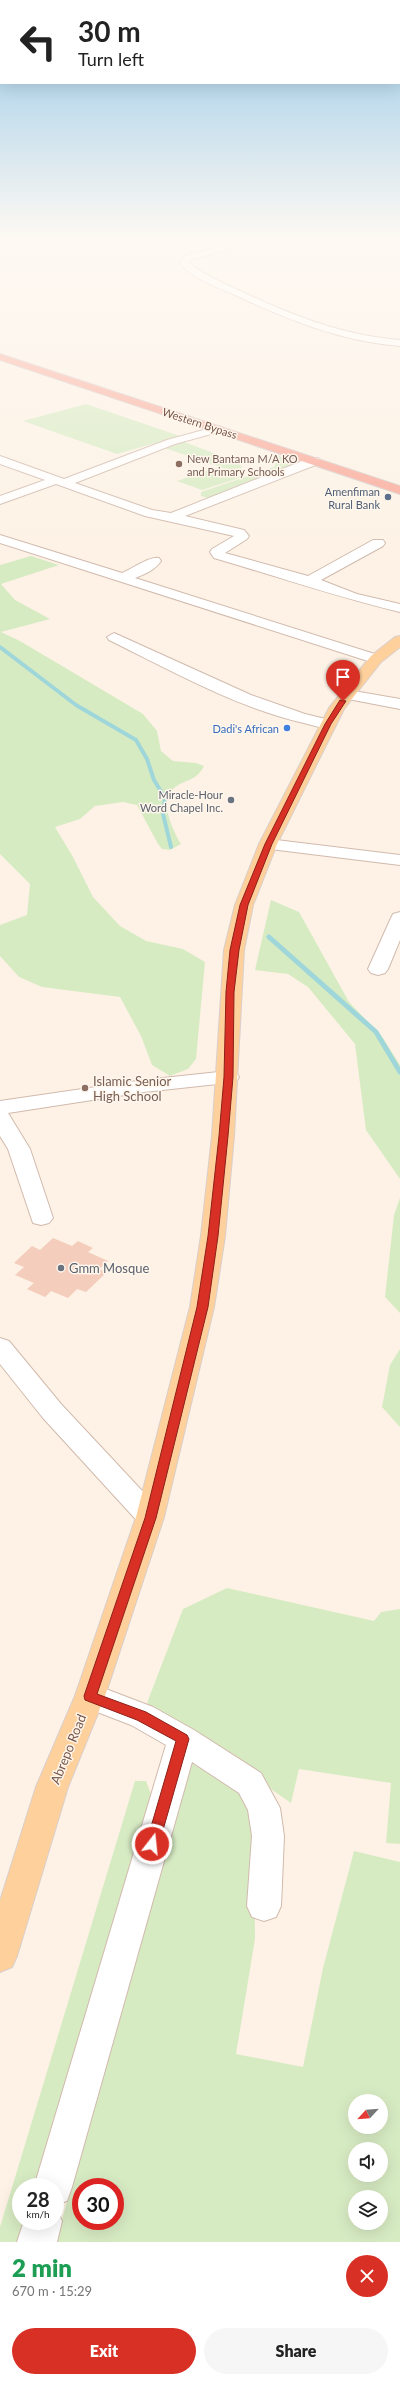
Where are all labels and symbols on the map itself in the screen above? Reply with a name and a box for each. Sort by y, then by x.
street label: Western Bypass [161,405,239,441]
place label: New Bantama M/A KO and Primary Schools [187,452,298,478]
marker: New Bantama M/A KO and Primary Schools [174,459,184,469]
place label: Amenfiman Rural Bank [325,485,380,511]
marker: Amenfiman Rural Bank [383,492,393,502]
pin [326,660,360,701]
place label: Dadi's African [213,722,279,735]
marker: Dadi's African [282,723,292,733]
place label: Miracle-Hour Word Chapel Inc. [140,788,223,814]
marker: Miracle-Hour Word Chapel Inc. [226,795,236,805]
place label: Islamic Senior High School [93,1073,172,1104]
marker: Islamic Senior High School [80,1083,90,1093]
place label: Gmm Mosque [69,1260,150,1276]
marker: Gmm Mosque [56,1263,66,1273]
street label: Abrepo Road [47,1712,89,1786]
position arrow [131,1823,173,1865]
north arrow [348,2094,388,2134]
speed limit sign: 30 [72,2178,124,2230]

